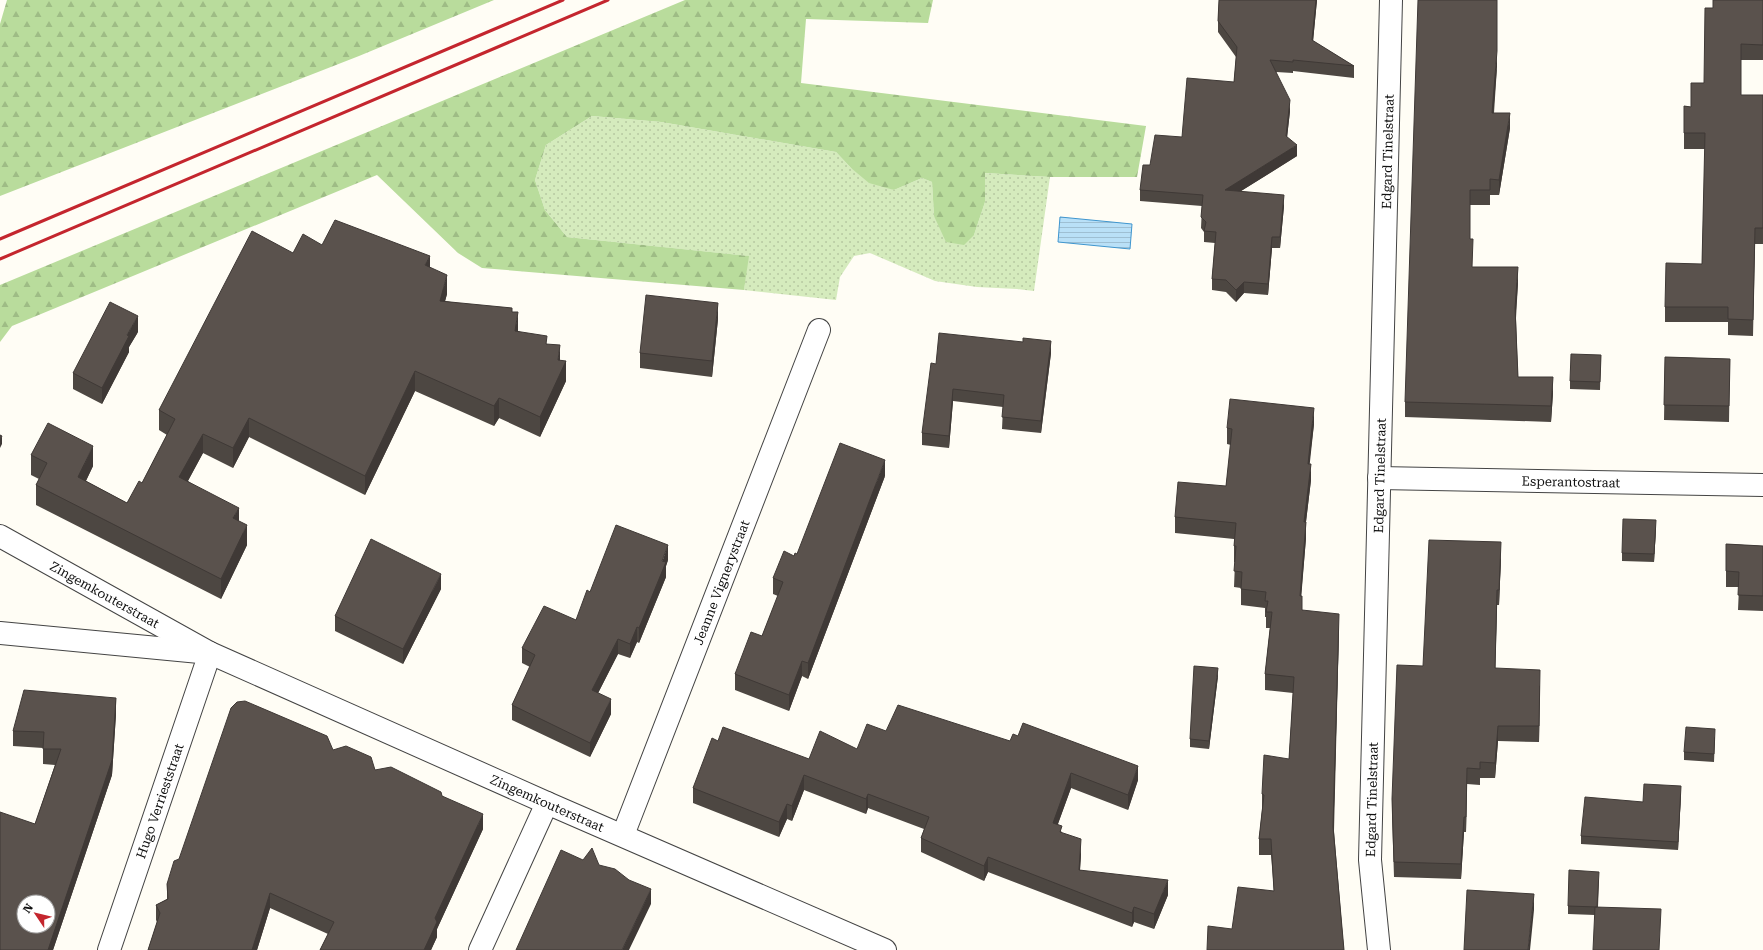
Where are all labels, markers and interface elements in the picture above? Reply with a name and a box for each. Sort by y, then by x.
street label: Edgard Tinelstraat [1378,94,1396,209]
street label: Edgard Tinelstraat [1370,418,1388,533]
street label: Esperantostraat [1522,473,1621,490]
street label: Jeanne Vignerystraat [690,518,752,647]
street label: Zingemkouterstraat [48,558,162,631]
street label: Hugo Verrieststraat [133,741,187,860]
street label: Edgard Tinelstraat [1363,742,1380,857]
street label: Zingemkouterstraat [488,771,607,834]
north arrow [16,894,56,934]
text: N [20,901,36,916]

